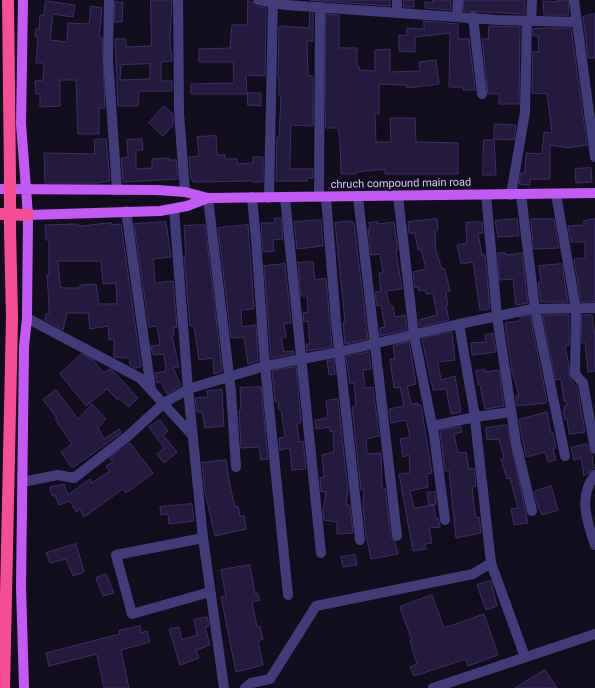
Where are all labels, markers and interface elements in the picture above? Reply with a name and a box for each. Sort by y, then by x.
street label: chruch compound main road [331,176,471,192]

